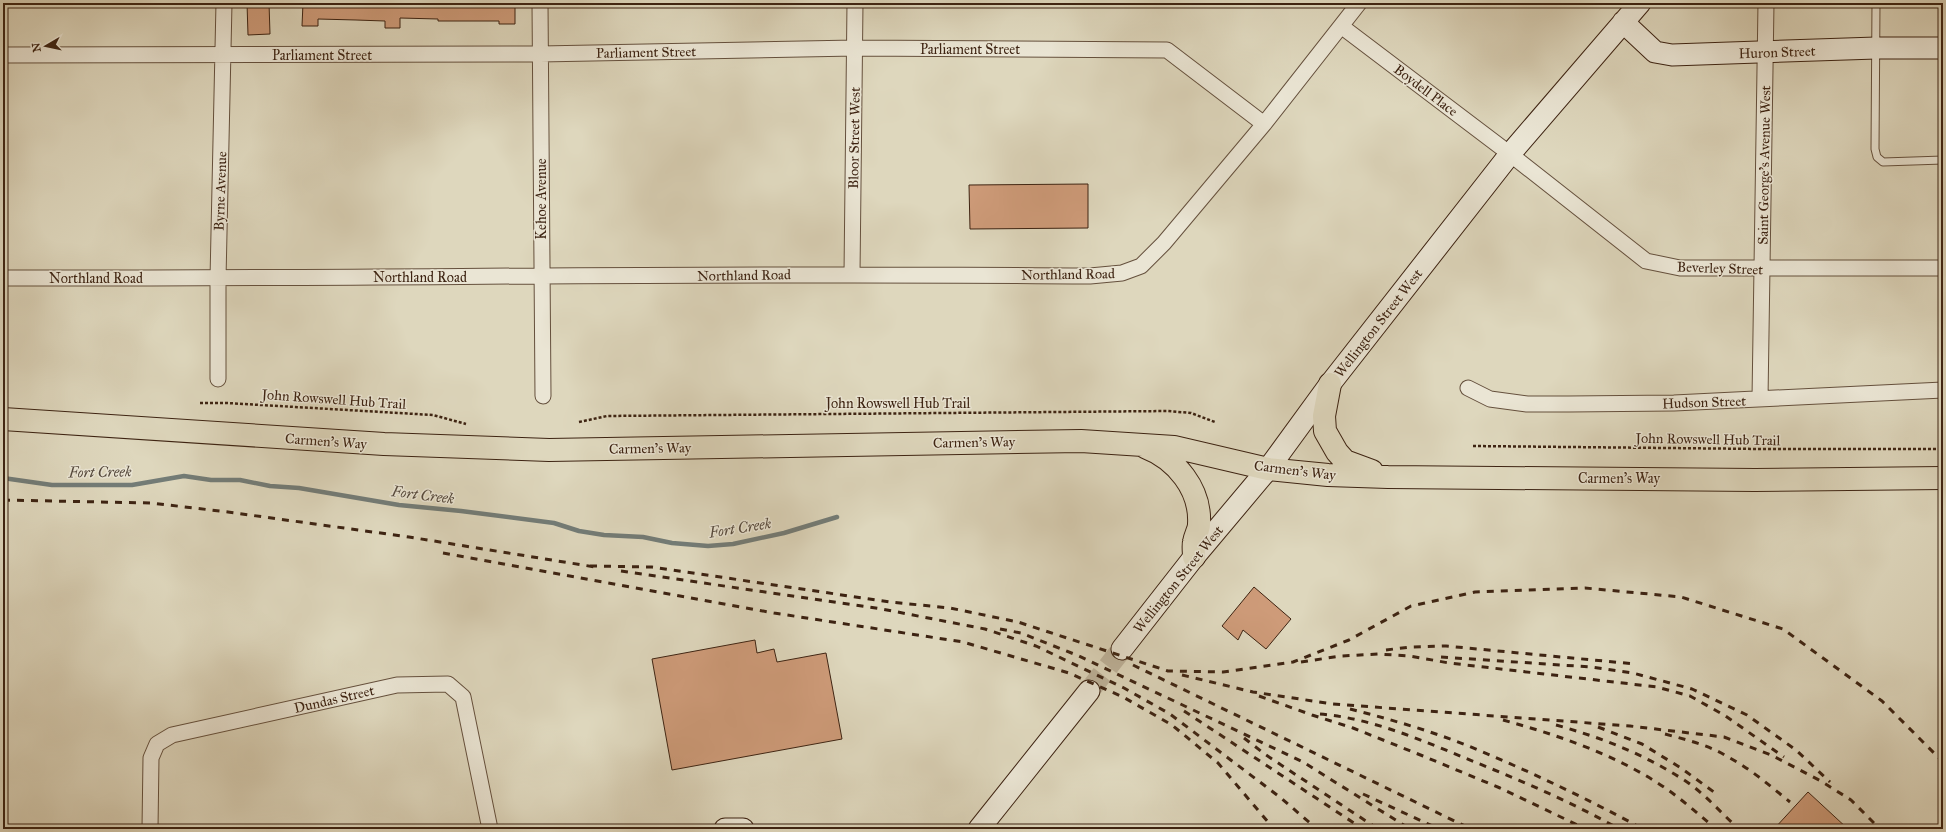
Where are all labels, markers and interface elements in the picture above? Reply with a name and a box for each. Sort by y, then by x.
north arrow [26,26,66,66]
text: N [29,41,44,53]
street label: Parliament Street [920,41,1020,58]
street label: Parliament Street [596,43,696,62]
street label: Huron Street [1738,43,1816,62]
street label: Parliament Street [272,47,372,64]
street label: Boydell Place [1390,61,1461,120]
street label: Saint George's Avenue West [1755,85,1774,245]
street label: Bloor Street West [845,87,864,189]
street label: Byrne Avenue [211,151,230,231]
street label: Kehoe Avenue [533,158,550,240]
street label: Beverley Street [1676,258,1764,279]
street label: Northland Road [1021,265,1115,284]
street label: Northland Road [697,266,791,285]
street label: Wellington Street West [1331,266,1426,381]
street label: Northland Road [373,269,467,286]
street label: Northland Road [49,270,143,287]
street label: John Rowswell Hub Trail [259,386,407,414]
street label: Hudson Street [1662,393,1746,412]
street label: John Rowswell Hub Trail [824,395,971,413]
street label: Carmen's Way [284,430,368,453]
street label: John Rowswell Hub Trail [1633,430,1781,450]
street label: Carmen's Way [933,433,1016,452]
street label: Carmen's Way [609,439,692,458]
street label: Carmen's Way [1253,457,1337,484]
water label: Fort Creek [67,462,132,482]
street label: Carmen's Way [1578,470,1661,487]
water label: Fort Creek [390,482,456,508]
water label: Fort Creek [706,514,773,542]
street label: Wellington Street West [1130,522,1227,636]
street label: Dundas Street [292,682,376,717]

